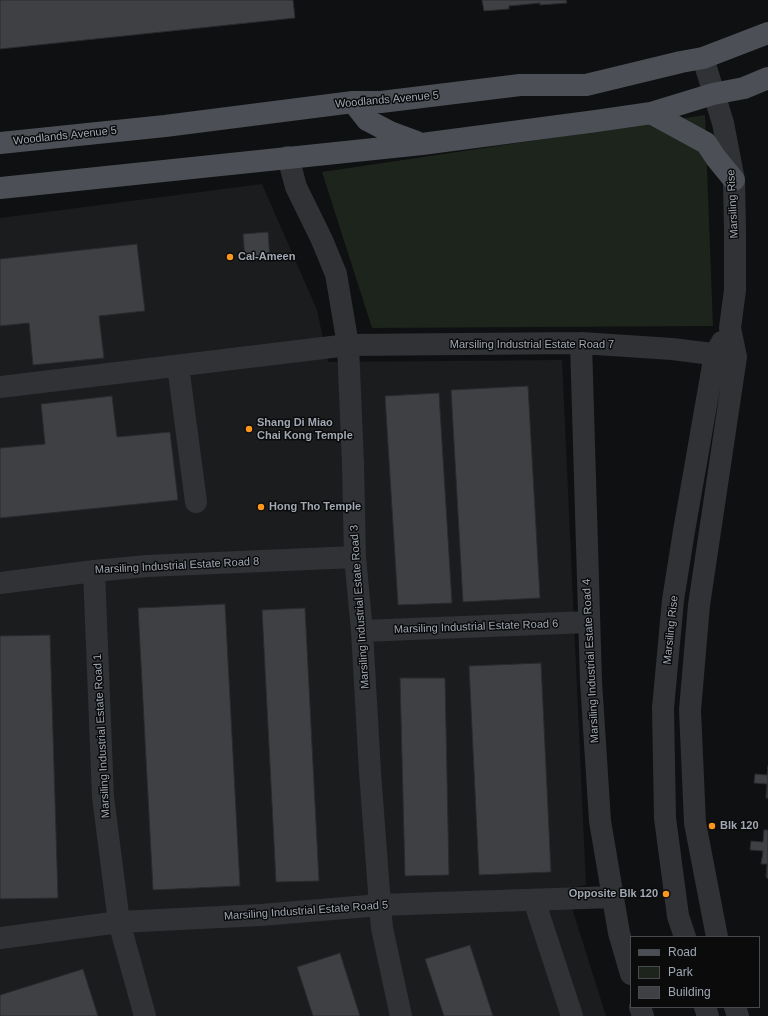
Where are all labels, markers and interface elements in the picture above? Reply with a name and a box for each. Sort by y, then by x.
street label: Woodlands Avenue 5 [335,89,439,111]
street label: Woodlands Avenue 5 [13,124,117,148]
street label: Marsiling Rise [725,169,741,239]
place label: Cal-Ameen [238,250,295,264]
marker: Cal-Ameen [225,252,235,262]
street label: Marsiling Industrial Estate Road 7 [450,338,614,352]
place label: Shang Di Miao Chai Kong Temple [257,416,353,442]
marker: Shang Di Miao Chai Kong Temple [244,424,254,434]
place label: Hong Tho Temple [269,500,361,514]
marker: Hong Tho Temple [256,502,266,512]
street label: Marsiling Industrial Estate Road 3 [348,525,372,689]
street label: Marsiling Industrial Estate Road 8 [95,555,259,577]
street label: Marsiling Industrial Estate Road 4 [580,579,602,743]
street label: Marsiling Rise [661,595,681,665]
street label: Marsiling Industrial Estate Road 6 [394,618,558,636]
street label: Marsiling Industrial Estate Road 1 [91,654,113,818]
place label: Blk 120 [720,819,759,833]
marker: Blk 120 [707,821,717,831]
place label: Opposite Blk 120 [569,887,658,901]
marker: Opposite Blk 120 [661,889,671,899]
street label: Marsiling Industrial Estate Road 5 [224,899,388,923]
legend [630,936,760,1008]
text: Road [668,945,697,959]
text: Park [668,965,693,979]
text: Building [668,985,711,999]

